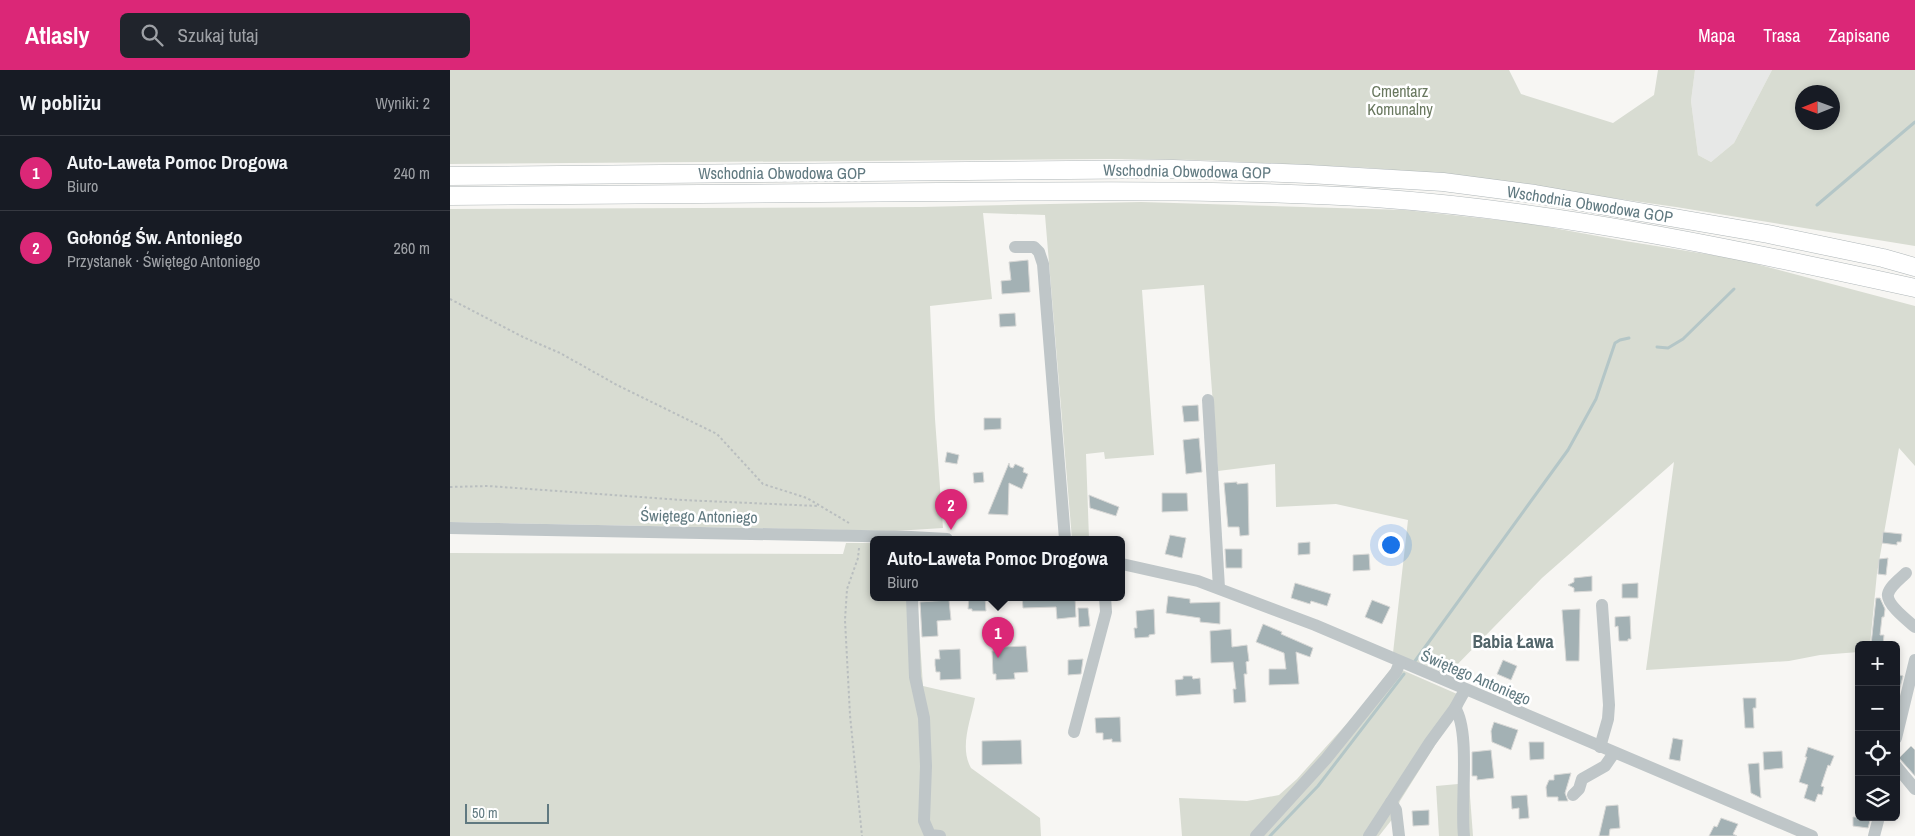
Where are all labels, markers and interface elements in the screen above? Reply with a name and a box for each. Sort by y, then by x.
search box [120,13,470,58]
text: Atlasly [25,19,90,51]
icon: search [138,21,166,49]
text: Szukaj tutaj [178,22,258,48]
text: Mapa [1698,23,1735,48]
text: Trasa [1763,23,1800,48]
text: Zapisane [1828,23,1890,48]
park label: Cmentarz Komunalny [1367,80,1433,120]
north arrow [1795,85,1840,130]
text: W pobliżu [20,88,101,117]
text: Wyniki: 2 [375,92,430,114]
text: Auto-Laweta Pomoc Drogowa [67,149,288,175]
street label: Wschodnia Obwodowa GOP [1103,159,1271,183]
text: 1 [32,162,40,184]
text: 240 m [394,162,430,184]
street label: Wschodnia Obwodowa GOP [698,162,866,184]
text: Biuro [67,175,98,197]
street label: Wschodnia Obwodowa GOP [1505,180,1675,228]
text: Gołonóg Św. Antoniego [67,224,242,250]
text: 2 [32,237,40,259]
text: 260 m [394,237,430,259]
text: Przystanek · Świętego Antoniego [67,250,260,272]
pin: 2 [935,489,967,530]
street label: Świętego Antoniego [640,504,758,528]
your location [1378,532,1404,558]
popup [870,536,1125,601]
text: Auto-Laweta Pomoc Drogowa [887,545,1108,571]
text: Biuro [887,571,919,593]
pin: 1 [982,617,1014,658]
district label: Babia Ława [1472,629,1554,654]
map controls [1855,641,1900,821]
button: + [1855,641,1900,686]
street label: Świętego Antoniego [1418,644,1534,710]
button: − [1855,686,1900,731]
button: locate [1855,731,1900,776]
button: layers [1855,776,1900,821]
scale bar [465,801,549,824]
text: 50 m [472,804,498,822]

